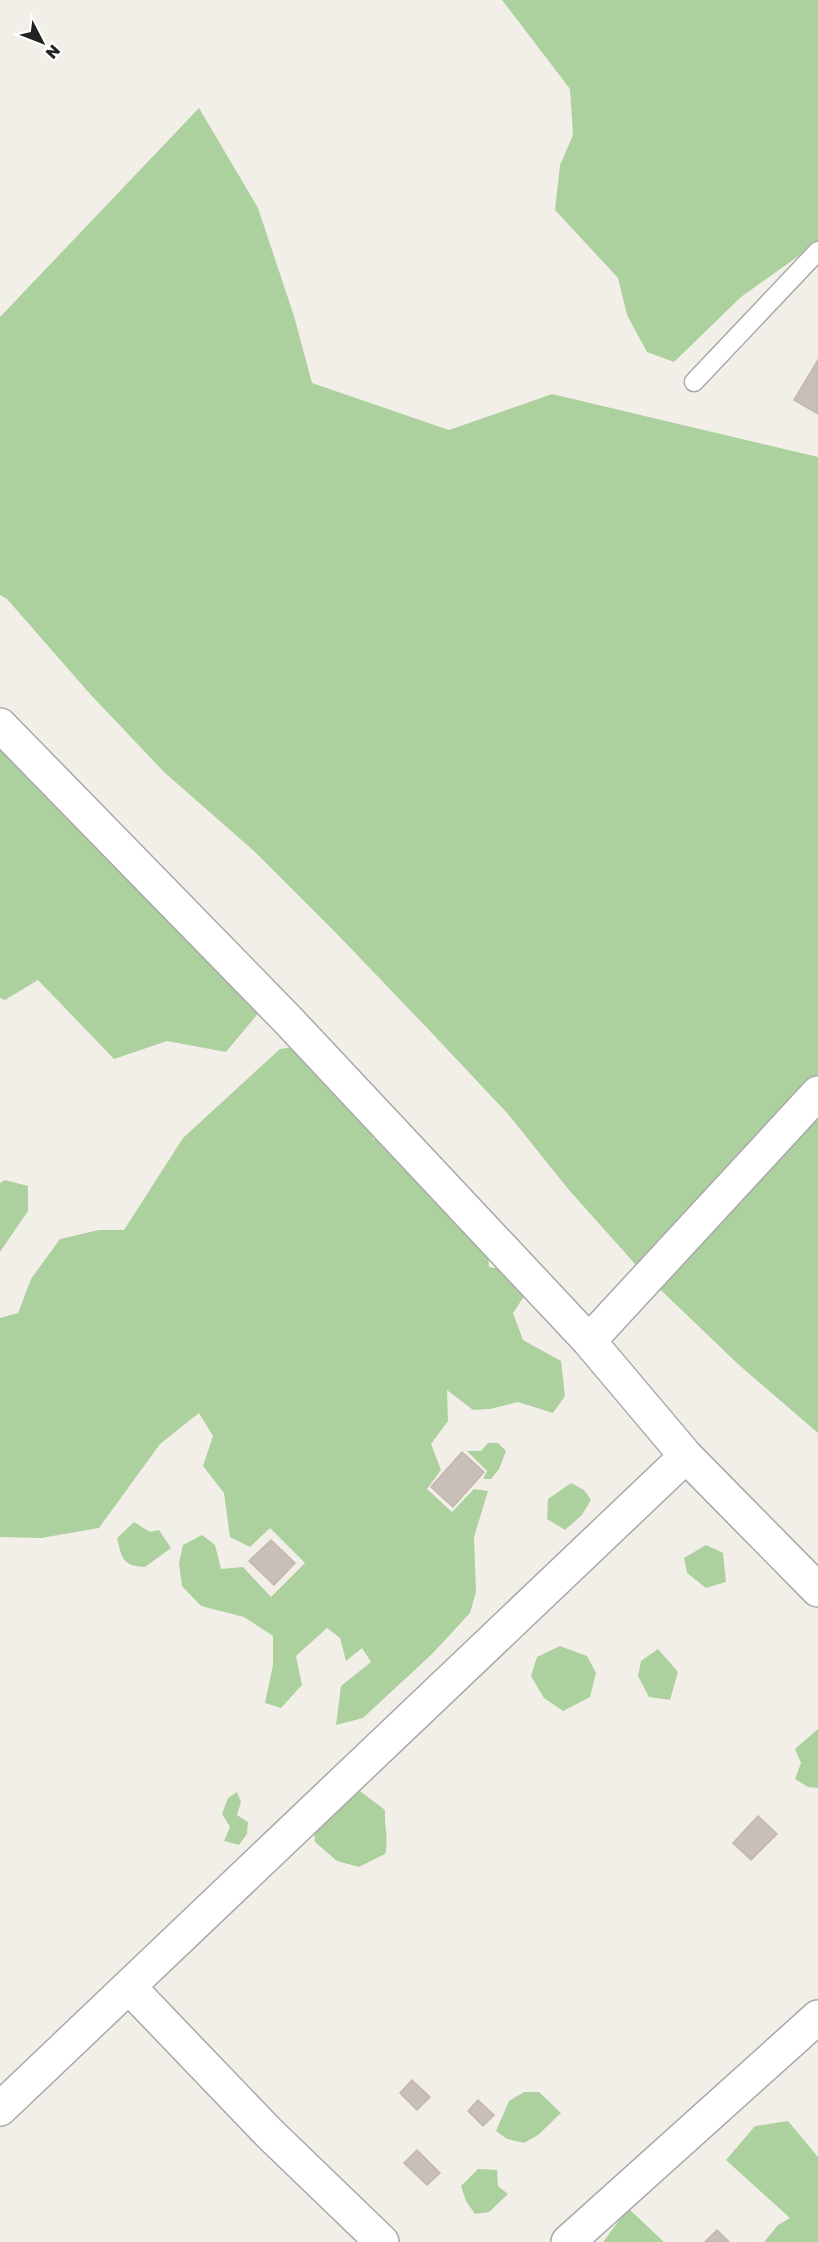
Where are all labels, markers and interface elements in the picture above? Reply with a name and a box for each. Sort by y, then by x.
north arrow [12,12,72,72]
text: N [42,41,65,63]

